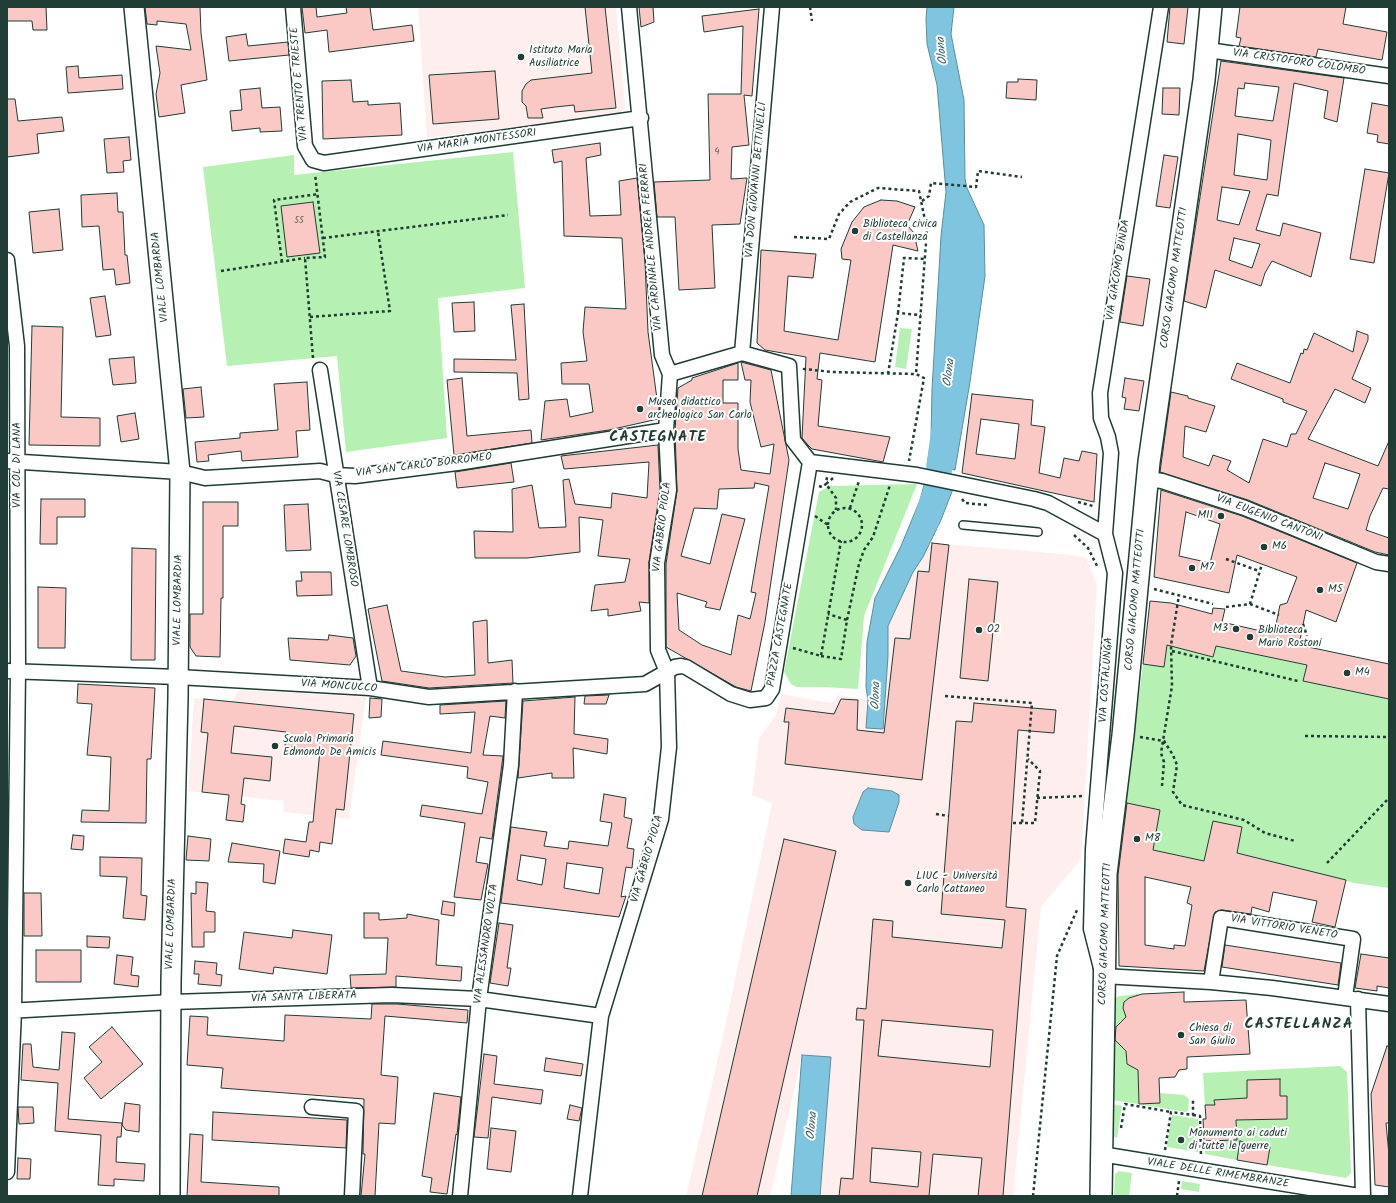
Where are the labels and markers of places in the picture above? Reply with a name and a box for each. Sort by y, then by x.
place label: Istituto Maria Ausiliatrice [529,44,592,70]
marker: Istituto Maria Ausiliatrice [516,52,526,62]
place label: Biblioteca civica di Castellanza [863,218,937,244]
marker: Biblioteca civica di Castellanza [850,226,860,236]
place label: Museo didattico archeologico San Carlo [648,396,752,422]
marker: Museo didattico archeologico San Carlo [635,404,645,414]
place label: M11 [1197,509,1213,523]
marker: M11 [1216,511,1226,521]
place label: M6 [1272,540,1287,554]
marker: M6 [1259,542,1269,552]
place label: M7 [1200,561,1214,575]
marker: M7 [1187,563,1197,573]
place label: M5 [1328,583,1343,597]
marker: M5 [1315,585,1325,595]
place label: M3 [1213,622,1228,636]
place label: O2 [987,623,1000,637]
marker: M3 [1231,624,1241,634]
place label: Biblioteca Mario Rostoni [1258,624,1321,650]
marker: O2 [974,625,984,635]
marker: Biblioteca Mario Rostoni [1245,632,1255,642]
place label: M4 [1355,666,1370,680]
marker: M4 [1342,668,1352,678]
place label: Scuola Primaria Edmondo De Amicis [283,733,376,759]
marker: Scuola Primaria Edmondo De Amicis [270,741,280,751]
place label: M8 [1145,832,1160,846]
marker: M8 [1132,834,1142,844]
place label: LIUC - Università Carlo Cattaneo [916,870,997,896]
marker: LIUC - Università Carlo Cattaneo [903,878,913,888]
place label: Chiesa di San Giulio [1189,1022,1235,1048]
marker: Chiesa di San Giulio [1176,1030,1186,1040]
place label: Monumento ai caduti di tutte le guerre [1189,1127,1287,1153]
marker: Monumento ai caduti di tutte le guerre [1176,1135,1186,1145]

